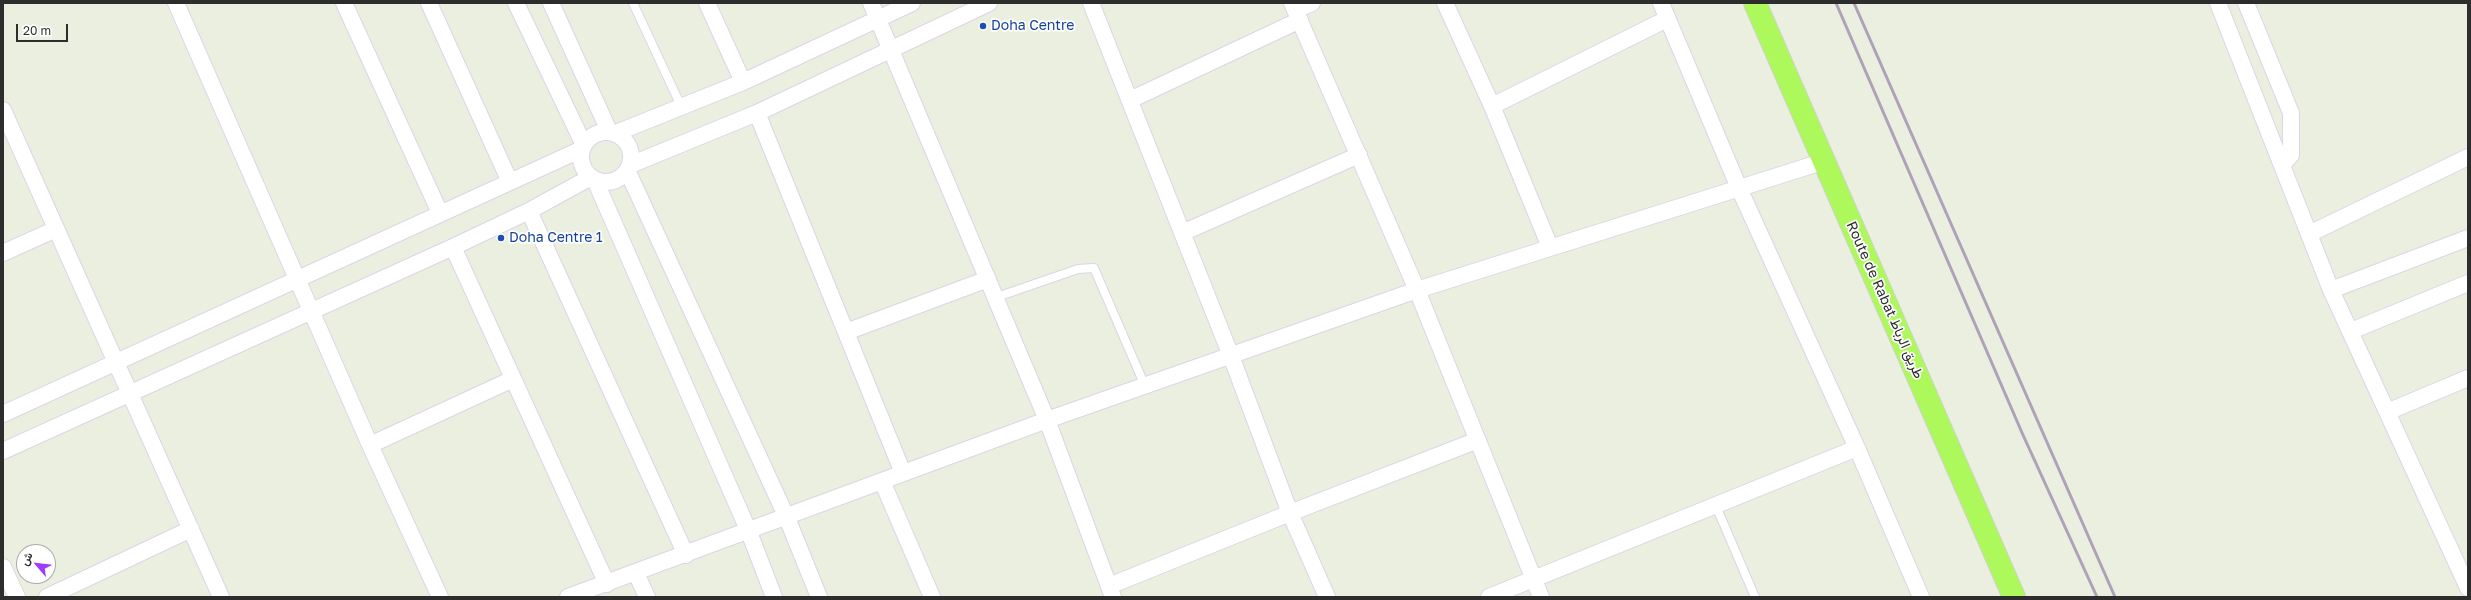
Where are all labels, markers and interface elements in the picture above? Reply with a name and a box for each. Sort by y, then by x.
scale bar [18,16,70,42]
place label: Doha Centre [991,18,1074,34]
marker: Doha Centre [978,21,988,31]
text: 20 m [23,23,51,38]
street label: Route de Rabat طريق الرباط [1843,219,1927,381]
place label: Doha Centre 1 [509,230,603,246]
marker: Doha Centre 1 [496,233,506,243]
north arrow [16,544,56,584]
text: ش [17,550,35,567]

